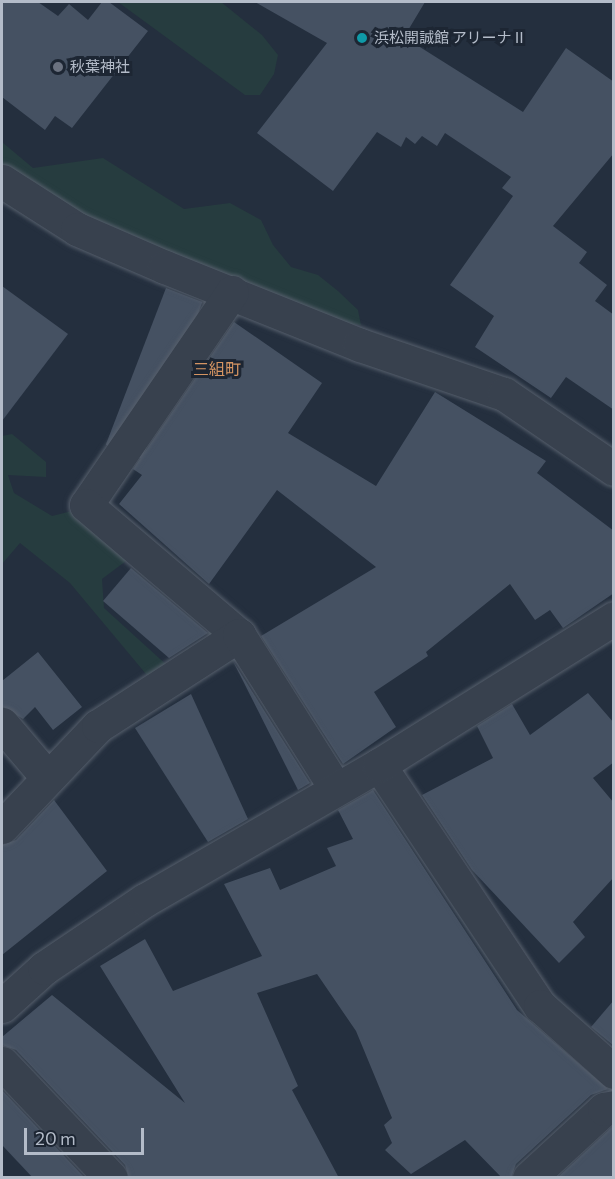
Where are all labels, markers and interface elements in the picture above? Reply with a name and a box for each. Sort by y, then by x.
place label: 浜松開誠館 アリーナⅡ [374,29,527,47]
marker: 浜松開誠館 アリーナⅡ [355,31,369,45]
place label: 秋葉神社 [70,58,130,76]
marker: 秋葉神社 [51,60,65,74]
district label: 三組町 [193,359,241,379]
scale bar [27,1116,147,1154]
text: 20 m [35,1127,76,1149]

